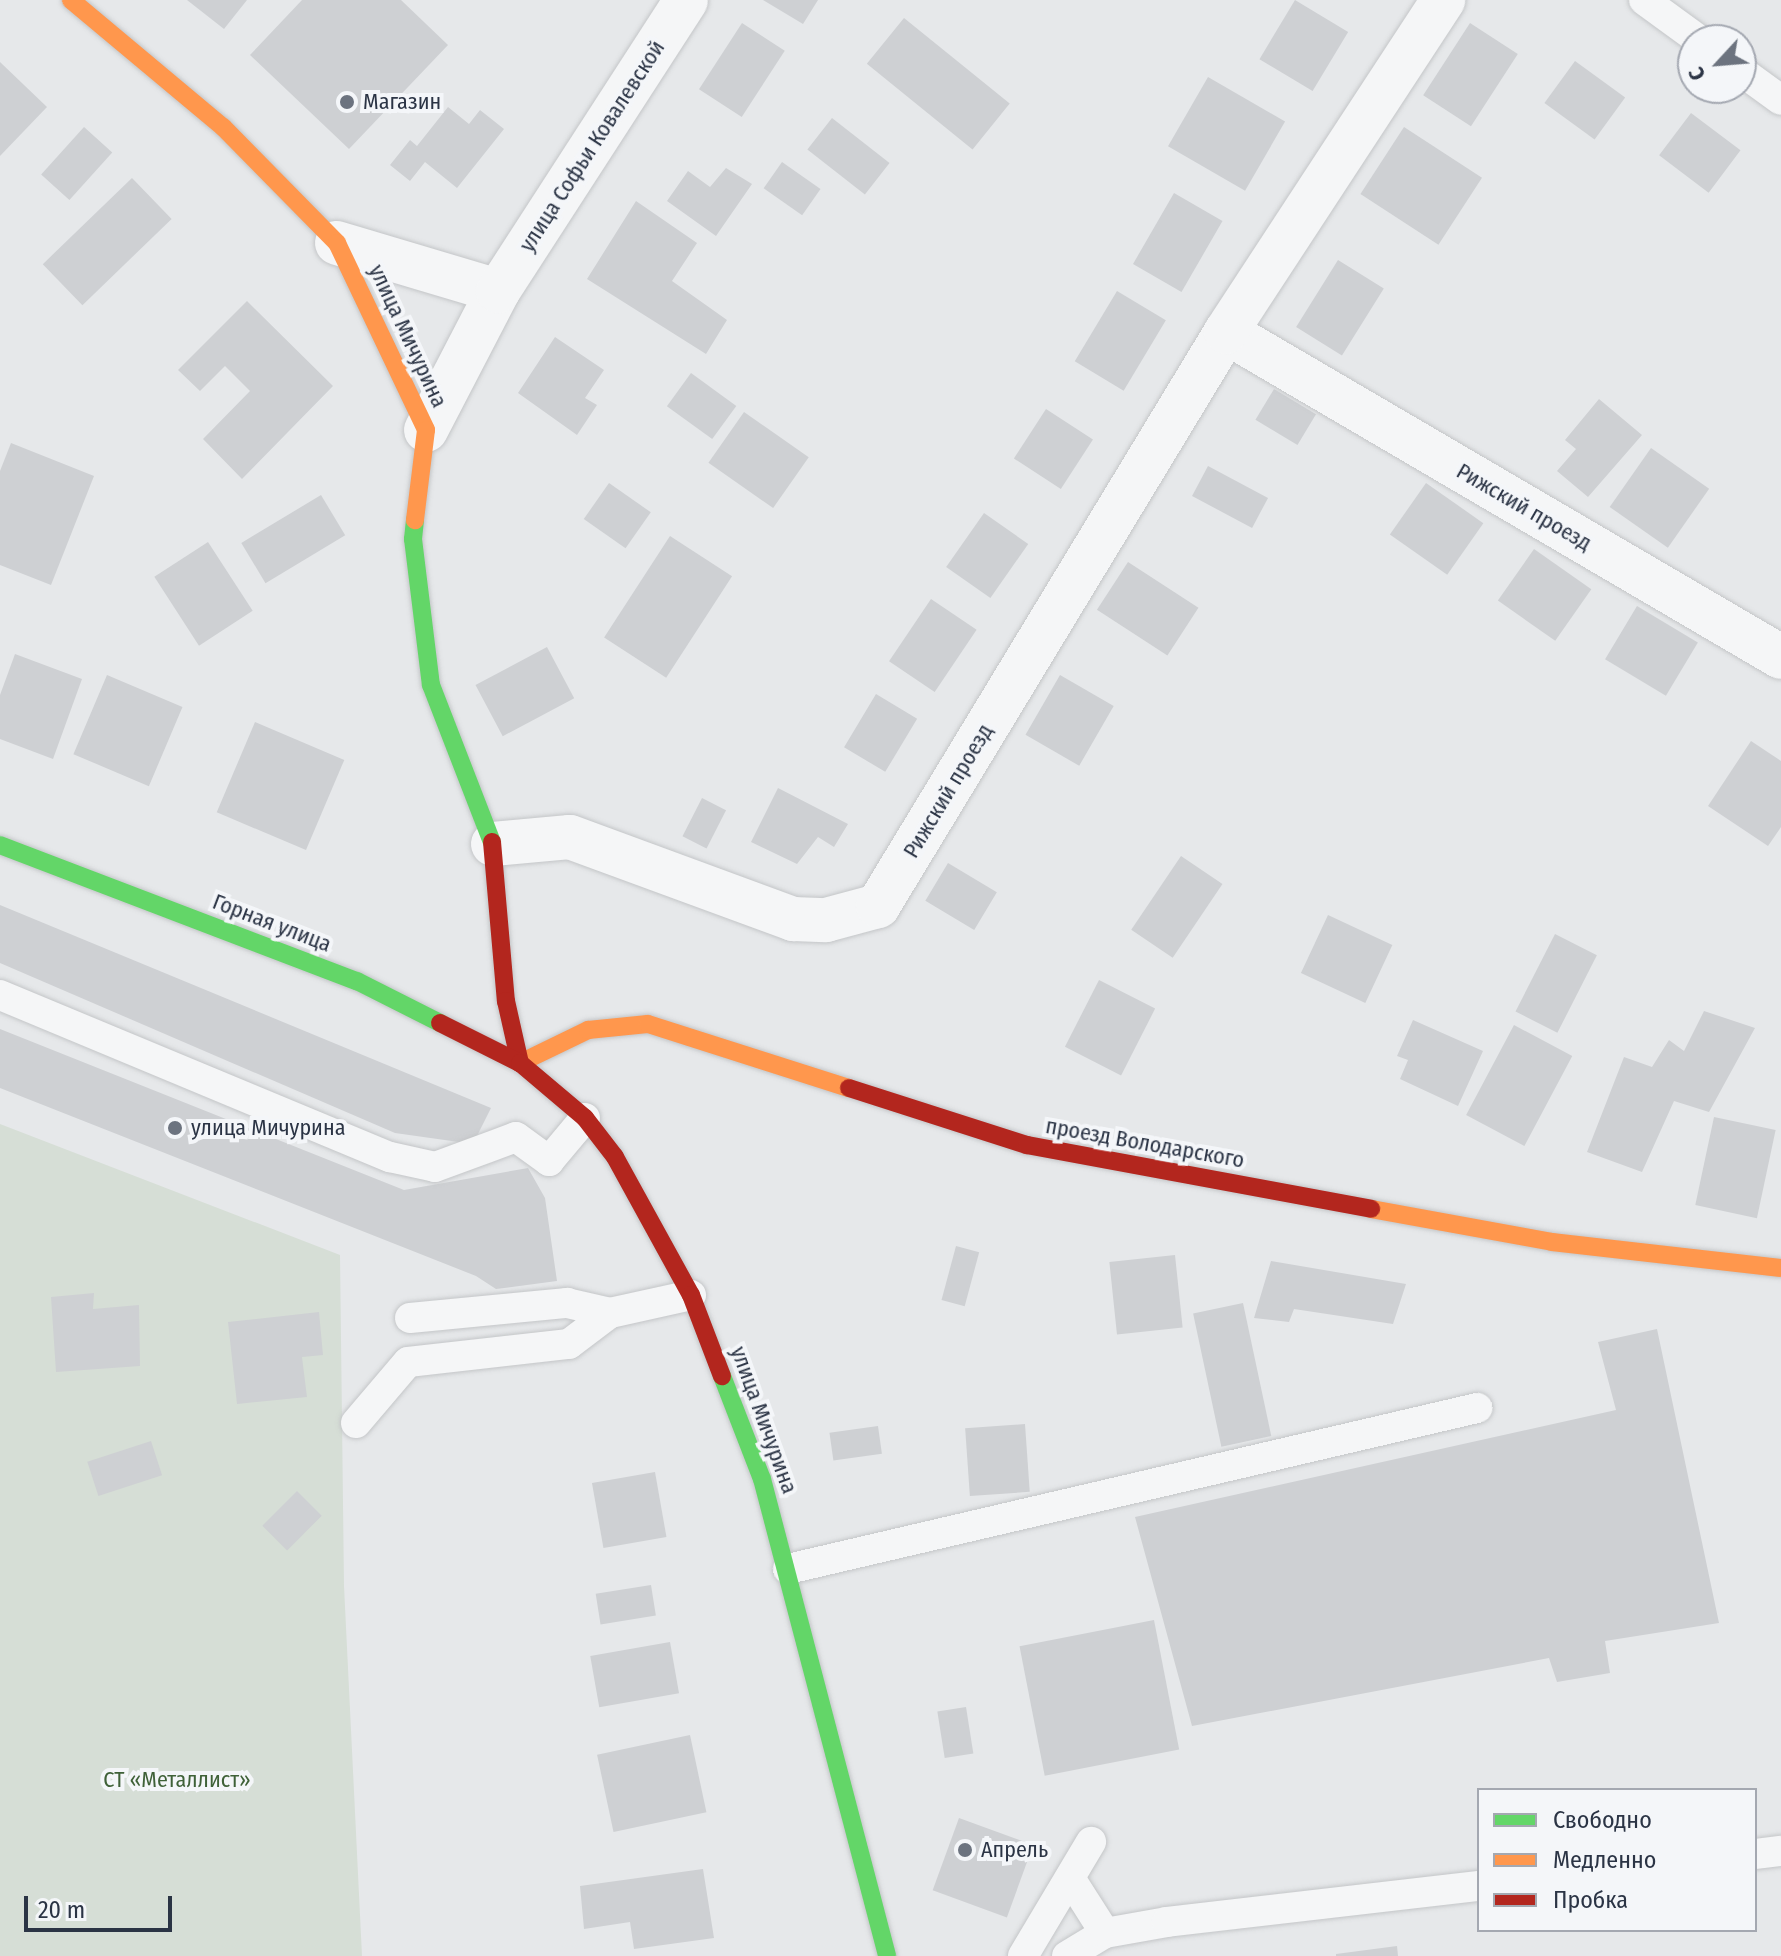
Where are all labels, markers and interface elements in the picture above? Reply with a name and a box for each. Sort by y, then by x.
north arrow [1677,24,1757,104]
street label: улица Софьи Ковалевской [514,35,670,257]
text: С [1682,63,1711,85]
place label: Магазин [363,89,441,115]
marker: Магазин [338,93,356,111]
street label: улица Мичурина [363,260,453,412]
street label: Рижский проезд [1452,458,1596,556]
street label: Рижский проезд [898,719,998,863]
street label: Горная улица [209,888,335,958]
street label: проезд Володарского [1044,1113,1246,1173]
place label: улица Мичурина [191,1115,345,1141]
marker: улица Мичурина [166,1119,184,1137]
street label: улица Мичурина [725,1343,803,1497]
park label: СТ «Металлист» [103,1767,251,1793]
legend [1477,1788,1757,1932]
text: Свободно [1553,1806,1652,1834]
place label: Апрель [981,1837,1048,1863]
marker: Апрель [956,1841,974,1859]
text: Медленно [1553,1846,1656,1874]
scale bar [28,1880,176,1930]
text: Пробка [1553,1886,1628,1914]
text: 20 m [38,1896,85,1924]

